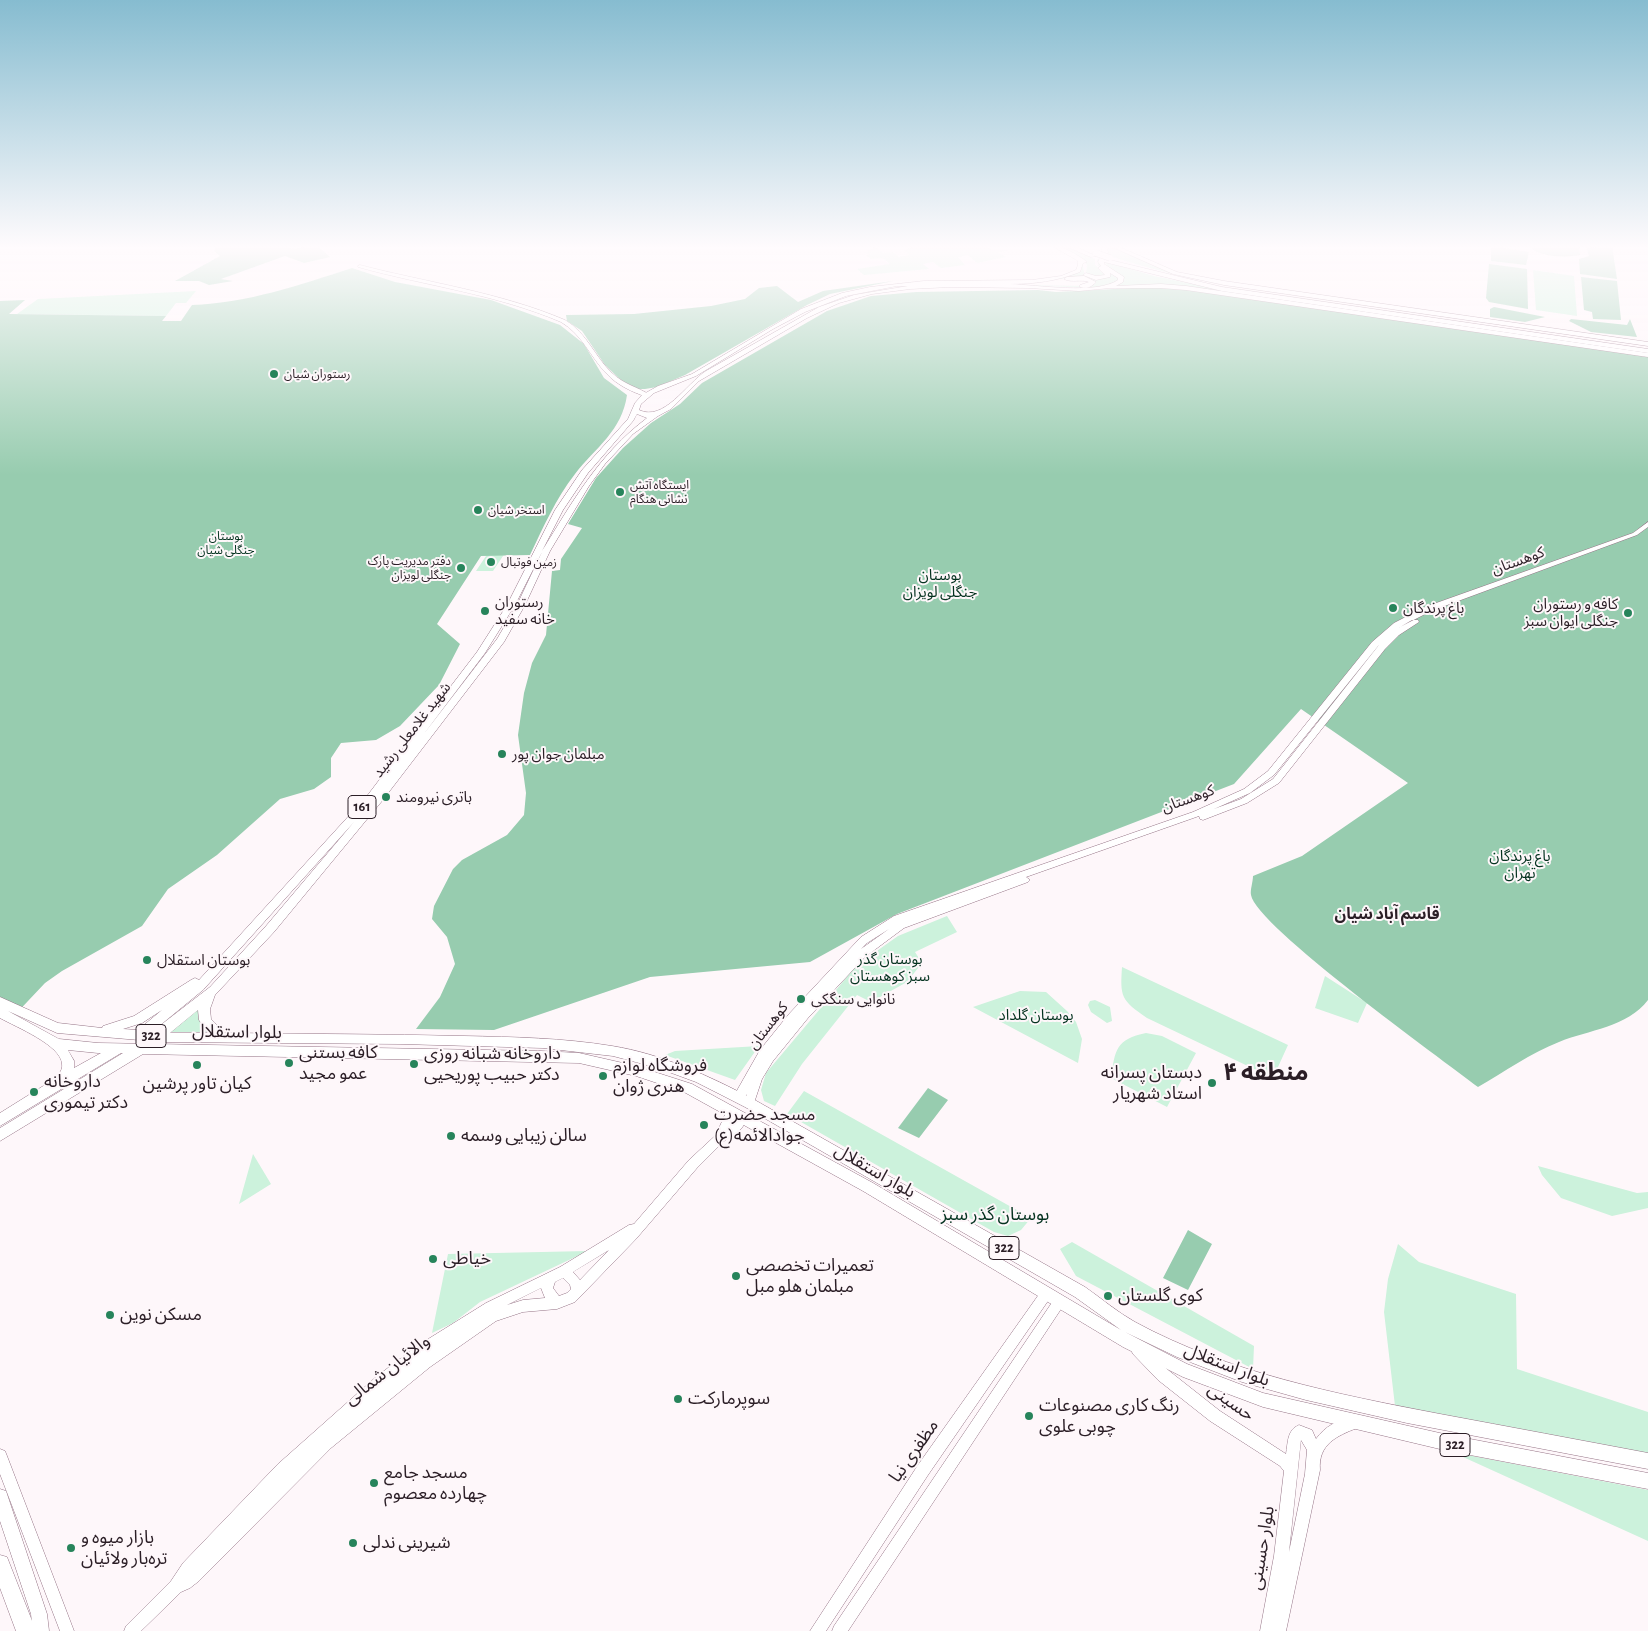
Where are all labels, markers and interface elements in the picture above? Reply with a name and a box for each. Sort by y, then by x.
place label: رستوران شیان [284,367,350,381]
marker: رستوران شیان [268,368,280,380]
place label: ایستگاه آتش نشانی هنگام [630,478,689,506]
marker: ایستگاه آتش نشانی هنگام [614,486,626,498]
place label: استخر شیان [488,503,545,517]
marker: استخر شیان [472,504,484,516]
park label: بوستان جنگلی شیان [197,529,255,557]
street label: کوهستان [1489,543,1547,579]
place label: دفتر مدیریت پارک جنگلی لویزان [368,554,451,582]
place label: زمین فوتبال [501,555,557,569]
marker: زمین فوتبال [485,556,497,568]
marker: دفتر مدیریت پارک جنگلی لویزان [455,562,467,574]
park label: بوستان جنگلی لویزان [903,566,977,601]
place label: رستوران خانه سفید [495,593,555,628]
place label: کافه و رستوران جنگلی ایوان سبز [1524,595,1618,630]
place label: باغ پرندگان [1403,599,1464,617]
marker: باغ پرندگان [1387,602,1399,614]
marker: رستوران خانه سفید [479,605,491,617]
marker: کافه و رستوران جنگلی ایوان سبز [1622,607,1634,619]
street label: شهید غلامعلی رشید [369,679,455,781]
place label: مبلمان جوان پور [512,745,605,763]
marker: مبلمان جوان پور [496,748,508,760]
street label: کوهستان [1159,781,1217,817]
place label: باتری نیرومند [396,788,472,806]
marker: باتری نیرومند [380,791,392,803]
road number: 161 [348,796,376,819]
park label: باغ پرندگان تهران [1489,847,1551,882]
district label: قاسم آباد شیان [1334,904,1440,924]
park label: بوستان گذر سبز کوهستان [850,950,930,985]
place label: بوستان استقلال [157,951,250,969]
marker: بوستان استقلال [141,954,153,966]
place label: نانوایی سنگکی [811,990,895,1008]
marker: نانوایی سنگکی [795,993,807,1005]
street label: کوهستان [744,999,792,1053]
park label: بوستان گلداد [999,1006,1073,1024]
street label: بلوار استقلال [192,1020,282,1044]
road number: 322 [136,1024,166,1048]
place label: کافه بستنی عمو مجید [299,1042,378,1084]
place label: داروخانه شبانه روزی دکتر حبیب پوریحیی [424,1043,561,1086]
place label: فروشگاه لوازم هنری ژوان [613,1055,707,1098]
marker: کافه بستنی عمو مجید [283,1057,295,1069]
marker: داروخانه شبانه روزی دکتر حبیب پوریحیی [408,1058,420,1070]
marker: کیان تاور پرشین [191,1059,203,1071]
district label: منطقه ۴ [1224,1059,1308,1087]
place label: دبستان پسرانه استاد شهريار [1101,1062,1202,1104]
marker: فروشگاه لوازم هنری ژوان [597,1070,609,1082]
place label: داروخانه دکتر تیموری [44,1071,128,1114]
place label: کیان تاور پرشین [143,1073,251,1095]
marker: دبستان پسرانه استاد شهريار [1206,1077,1218,1089]
marker: داروخانه دکتر تیموری [28,1086,40,1098]
place label: مسجد حضرت جوادالائمه(ع) [714,1104,815,1146]
marker: مسجد حضرت جوادالائمه(ع) [698,1119,710,1131]
place label: سالن زیبایی وسمه [461,1125,587,1147]
marker: سالن زیبایی وسمه [445,1130,457,1142]
street label: بلوار استقلال [831,1139,919,1203]
park label: بوستان گذر سبز [941,1204,1049,1226]
road number: 322 [989,1236,1019,1260]
place label: خیاطی [443,1248,491,1270]
marker: خیاطی [427,1253,439,1265]
place label: تعمیرات تخصصی مبلمان هلو مبل [746,1255,874,1298]
marker: تعمیرات تخصصی مبلمان هلو مبل [730,1270,742,1282]
place label: کوی گلستان [1118,1285,1203,1307]
marker: کوی گلستان [1102,1290,1114,1302]
place label: مسکن نوین [120,1304,202,1326]
marker: مسکن نوین [104,1309,116,1321]
street label: والائیان شمالی [340,1330,434,1410]
street label: بلوار استقلال [1181,1339,1273,1391]
street label: حسینی [1203,1378,1259,1426]
place label: سوپرمارکت [688,1388,770,1410]
marker: سوپرمارکت [672,1393,684,1405]
place label: رنگ کاری مصنوعات چوبی علوی [1039,1395,1180,1438]
marker: رنگ کاری مصنوعات چوبی علوی [1023,1410,1035,1422]
street label: مظفری نیا [885,1415,943,1487]
road number: 322 [1440,1434,1470,1456]
place label: مسجد جامع چهارده معصوم [384,1462,487,1505]
marker: مسجد جامع چهارده معصوم [368,1477,380,1489]
street label: بلوار حسینی [1245,1505,1279,1591]
place label: بازار میوه و تره‌بار ولائیان [81,1527,167,1570]
place label: شیرینی ندلی [363,1532,451,1554]
marker: شیرینی ندلی [347,1537,359,1549]
marker: بازار میوه و تره‌بار ولائیان [65,1542,77,1554]

